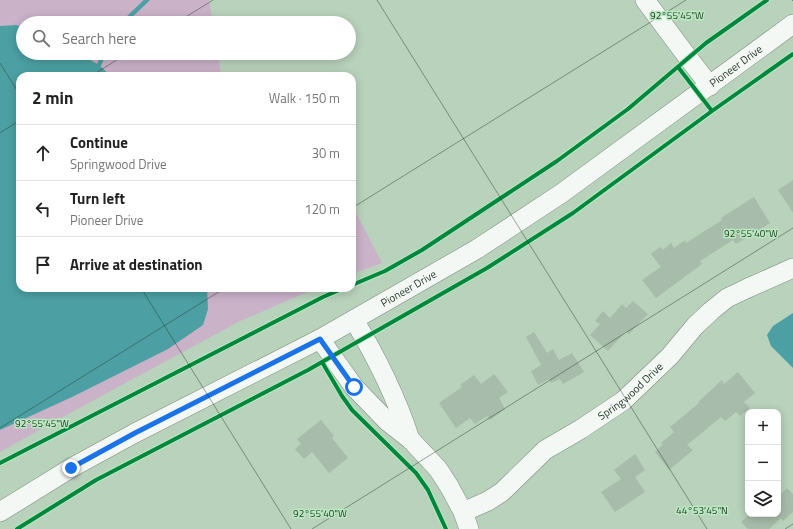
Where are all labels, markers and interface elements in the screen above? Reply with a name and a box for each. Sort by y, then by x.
text: 92°55'45"W [650,8,704,23]
search box [16,16,356,60]
icon: search [30,27,52,49]
text: Search here [62,27,136,50]
street label: Pioneer Drive [706,41,766,91]
text: 2 min [32,85,73,111]
text: Walk · 150 m [269,88,340,108]
text: Continue [70,131,128,154]
icon: ahead [32,142,54,164]
text: 30 m [312,143,340,163]
text: Springwood Drive [70,154,167,174]
text: Turn left [70,187,125,210]
icon: left [32,198,54,220]
text: 120 m [304,199,340,219]
text: Pioneer Drive [70,210,143,230]
text: 92°55'40"W [724,226,778,241]
text: Arrive at destination [70,253,203,276]
icon: arrive [32,254,54,276]
street label: Pioneer Drive [378,266,440,311]
street label: Springwood Drive [594,358,667,424]
route start [345,378,363,396]
map controls [745,409,781,517]
button: + [745,409,781,445]
text: 92°55'45"W [15,416,69,431]
button: − [745,445,781,481]
route end [62,459,80,477]
button: layers [745,481,781,517]
text: 44°53'45"N [676,503,728,518]
text: 92°55'40"W [293,506,347,521]

